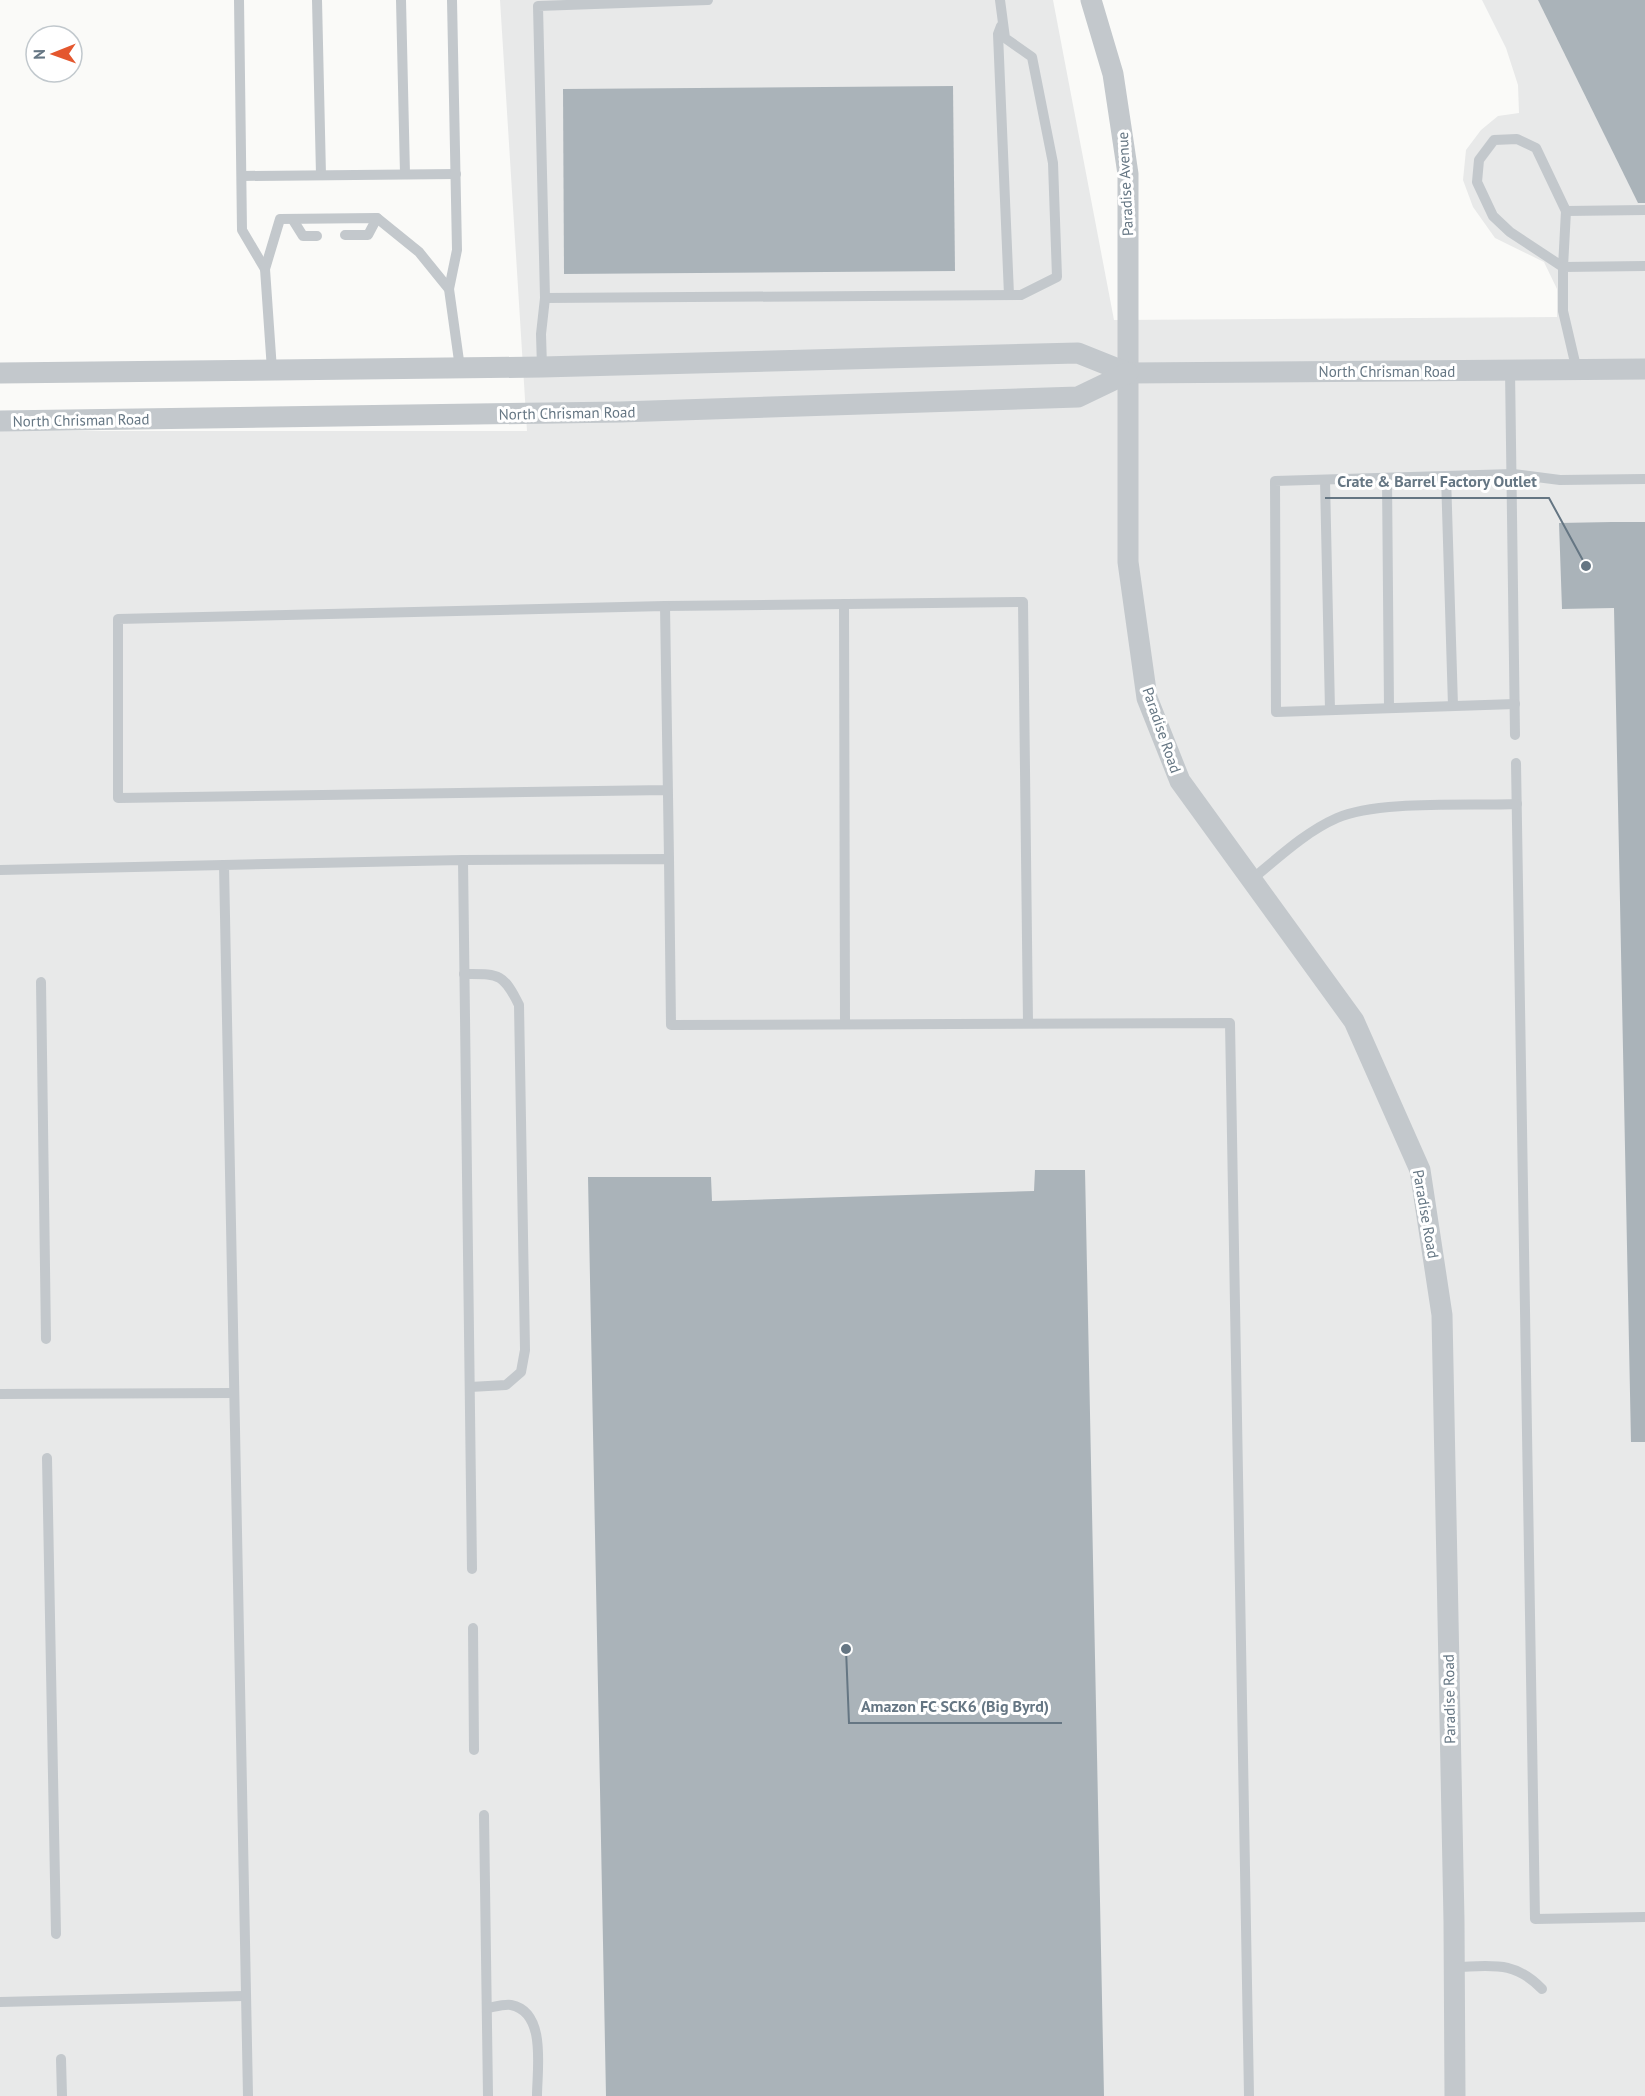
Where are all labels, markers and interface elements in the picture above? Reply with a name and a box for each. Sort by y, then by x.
north arrow [24,24,84,84]
text: N [29,49,49,60]
street label: Paradise Avenue [1113,131,1137,237]
street label: North Chrisman Road [1319,362,1455,381]
street label: North Chrisman Road [498,402,636,424]
street label: North Chrisman Road [12,409,150,431]
callout: Crate & Barrel Factory Outlet [1325,464,1549,498]
text: Crate & Barrel Factory Outlet [1337,471,1537,491]
street label: Paradise Road [1138,685,1186,775]
street label: Paradise Road [1409,1168,1443,1260]
street label: Paradise Road [1439,1654,1459,1744]
callout: Amazon FC SCK6 (Big Byrd) [849,1689,1062,1723]
text: Amazon FC SCK6 (Big Byrd) [861,1696,1049,1716]

